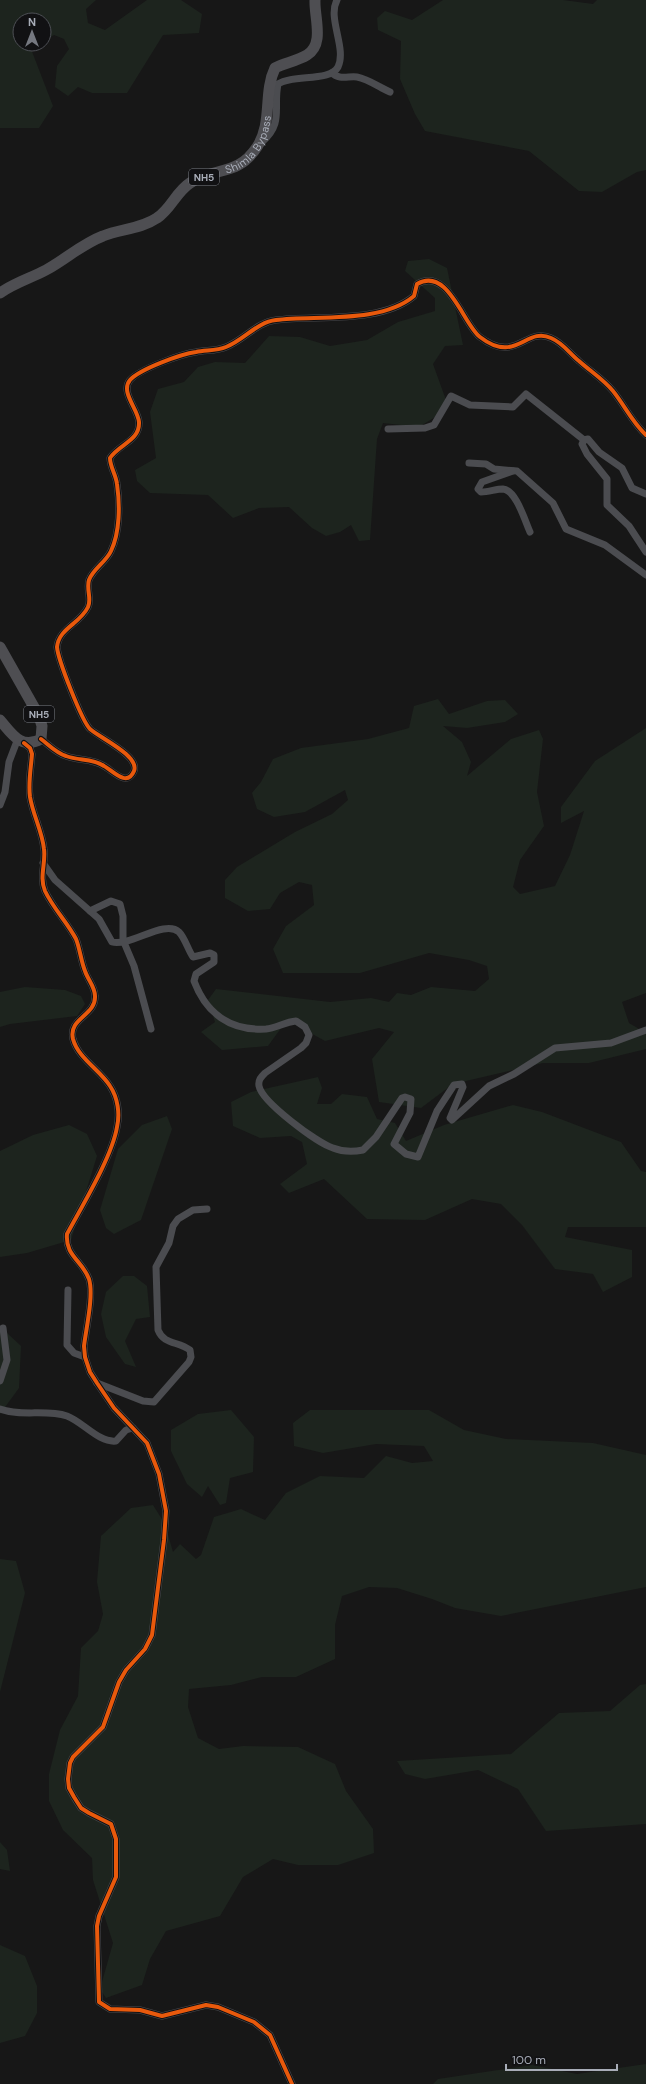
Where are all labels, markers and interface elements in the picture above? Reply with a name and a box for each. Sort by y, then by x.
north arrow [12,12,52,52]
text: N [28,15,36,29]
street label: Shimla Bypass [223,115,274,177]
road number: NH5 [189,169,219,185]
road number: NH5 [24,706,54,722]
scale bar [506,2046,617,2072]
text: 100 m [512,2052,546,2068]

